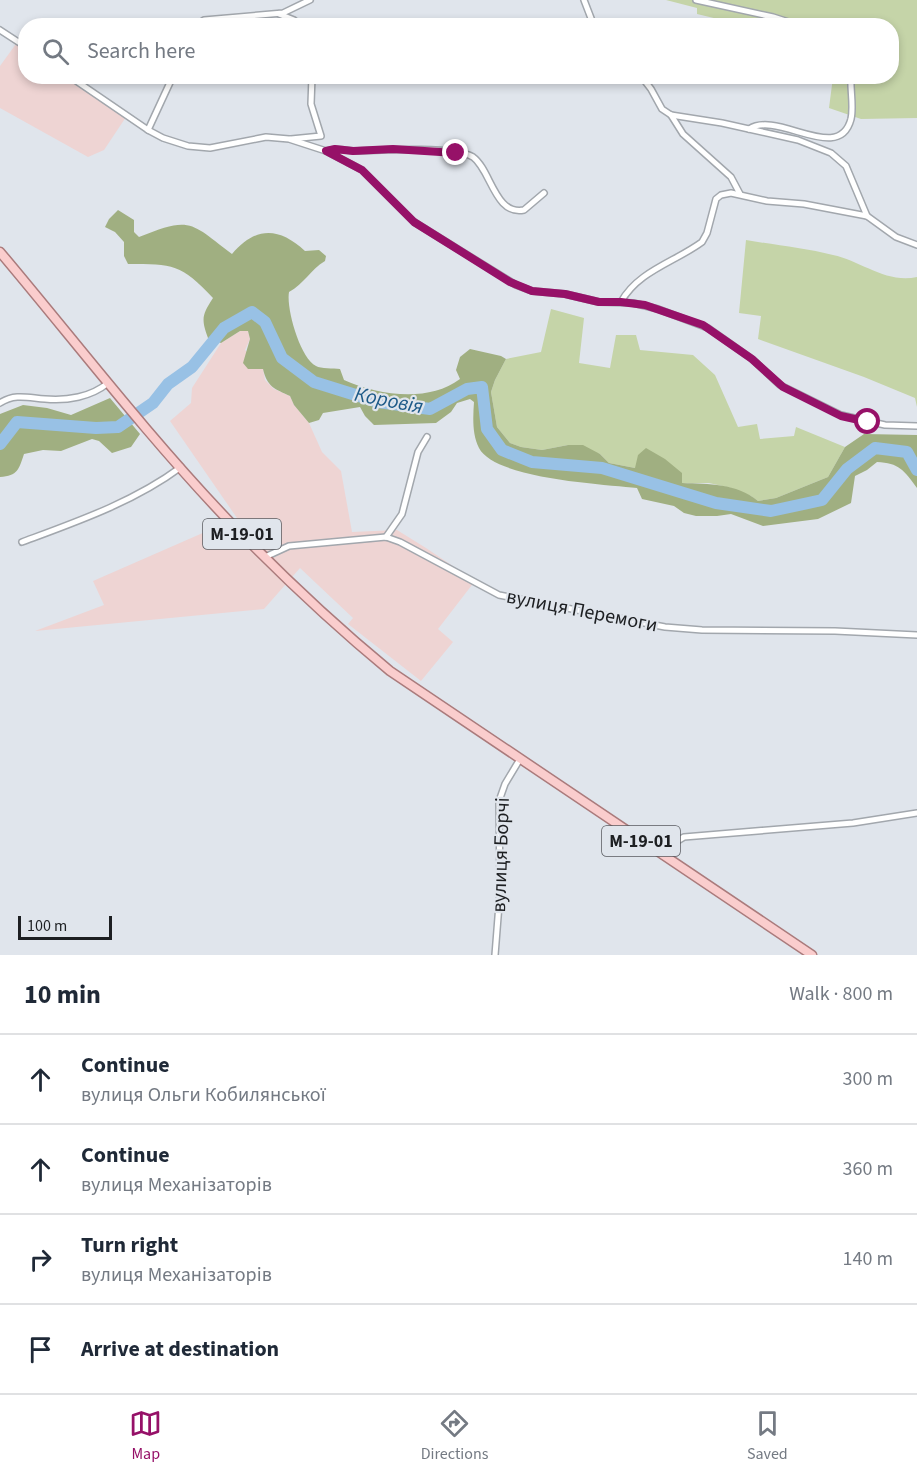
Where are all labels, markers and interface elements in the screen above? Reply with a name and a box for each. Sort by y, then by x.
search box [18,18,899,84]
icon: search [39,35,72,68]
text: Search here [87,35,195,67]
route end [442,139,468,165]
water label: Коровія [352,379,426,421]
route start [854,408,880,434]
road number: М-19-01 [203,519,281,549]
street label: вулиця Перемоги [504,583,660,639]
street label: вулиця Борчі [485,797,517,913]
road number: М-19-01 [602,826,680,856]
scale bar [18,913,112,940]
text: 100 m [27,915,67,937]
text: 10 min [24,976,101,1013]
text: Walk · 800 m [789,980,893,1008]
text: Continue [81,1049,170,1081]
icon: ahead [24,1063,57,1096]
text: 300 m [843,1065,893,1093]
text: вулиця Ольги Кобилянської [81,1081,326,1109]
text: Continue [81,1139,170,1171]
icon: ahead [24,1153,57,1186]
text: 360 m [843,1155,893,1183]
text: вулиця Механізаторів [81,1171,272,1199]
text: Turn right [81,1229,178,1261]
icon: right [24,1243,57,1276]
text: 140 m [843,1245,893,1273]
text: вулиця Механізаторів [81,1261,272,1289]
icon: arrive [24,1333,57,1366]
text: Arrive at destination [81,1333,279,1365]
tab: Map [129,1407,162,1465]
tab: Directions [421,1407,488,1465]
tab: Saved [747,1407,788,1465]

